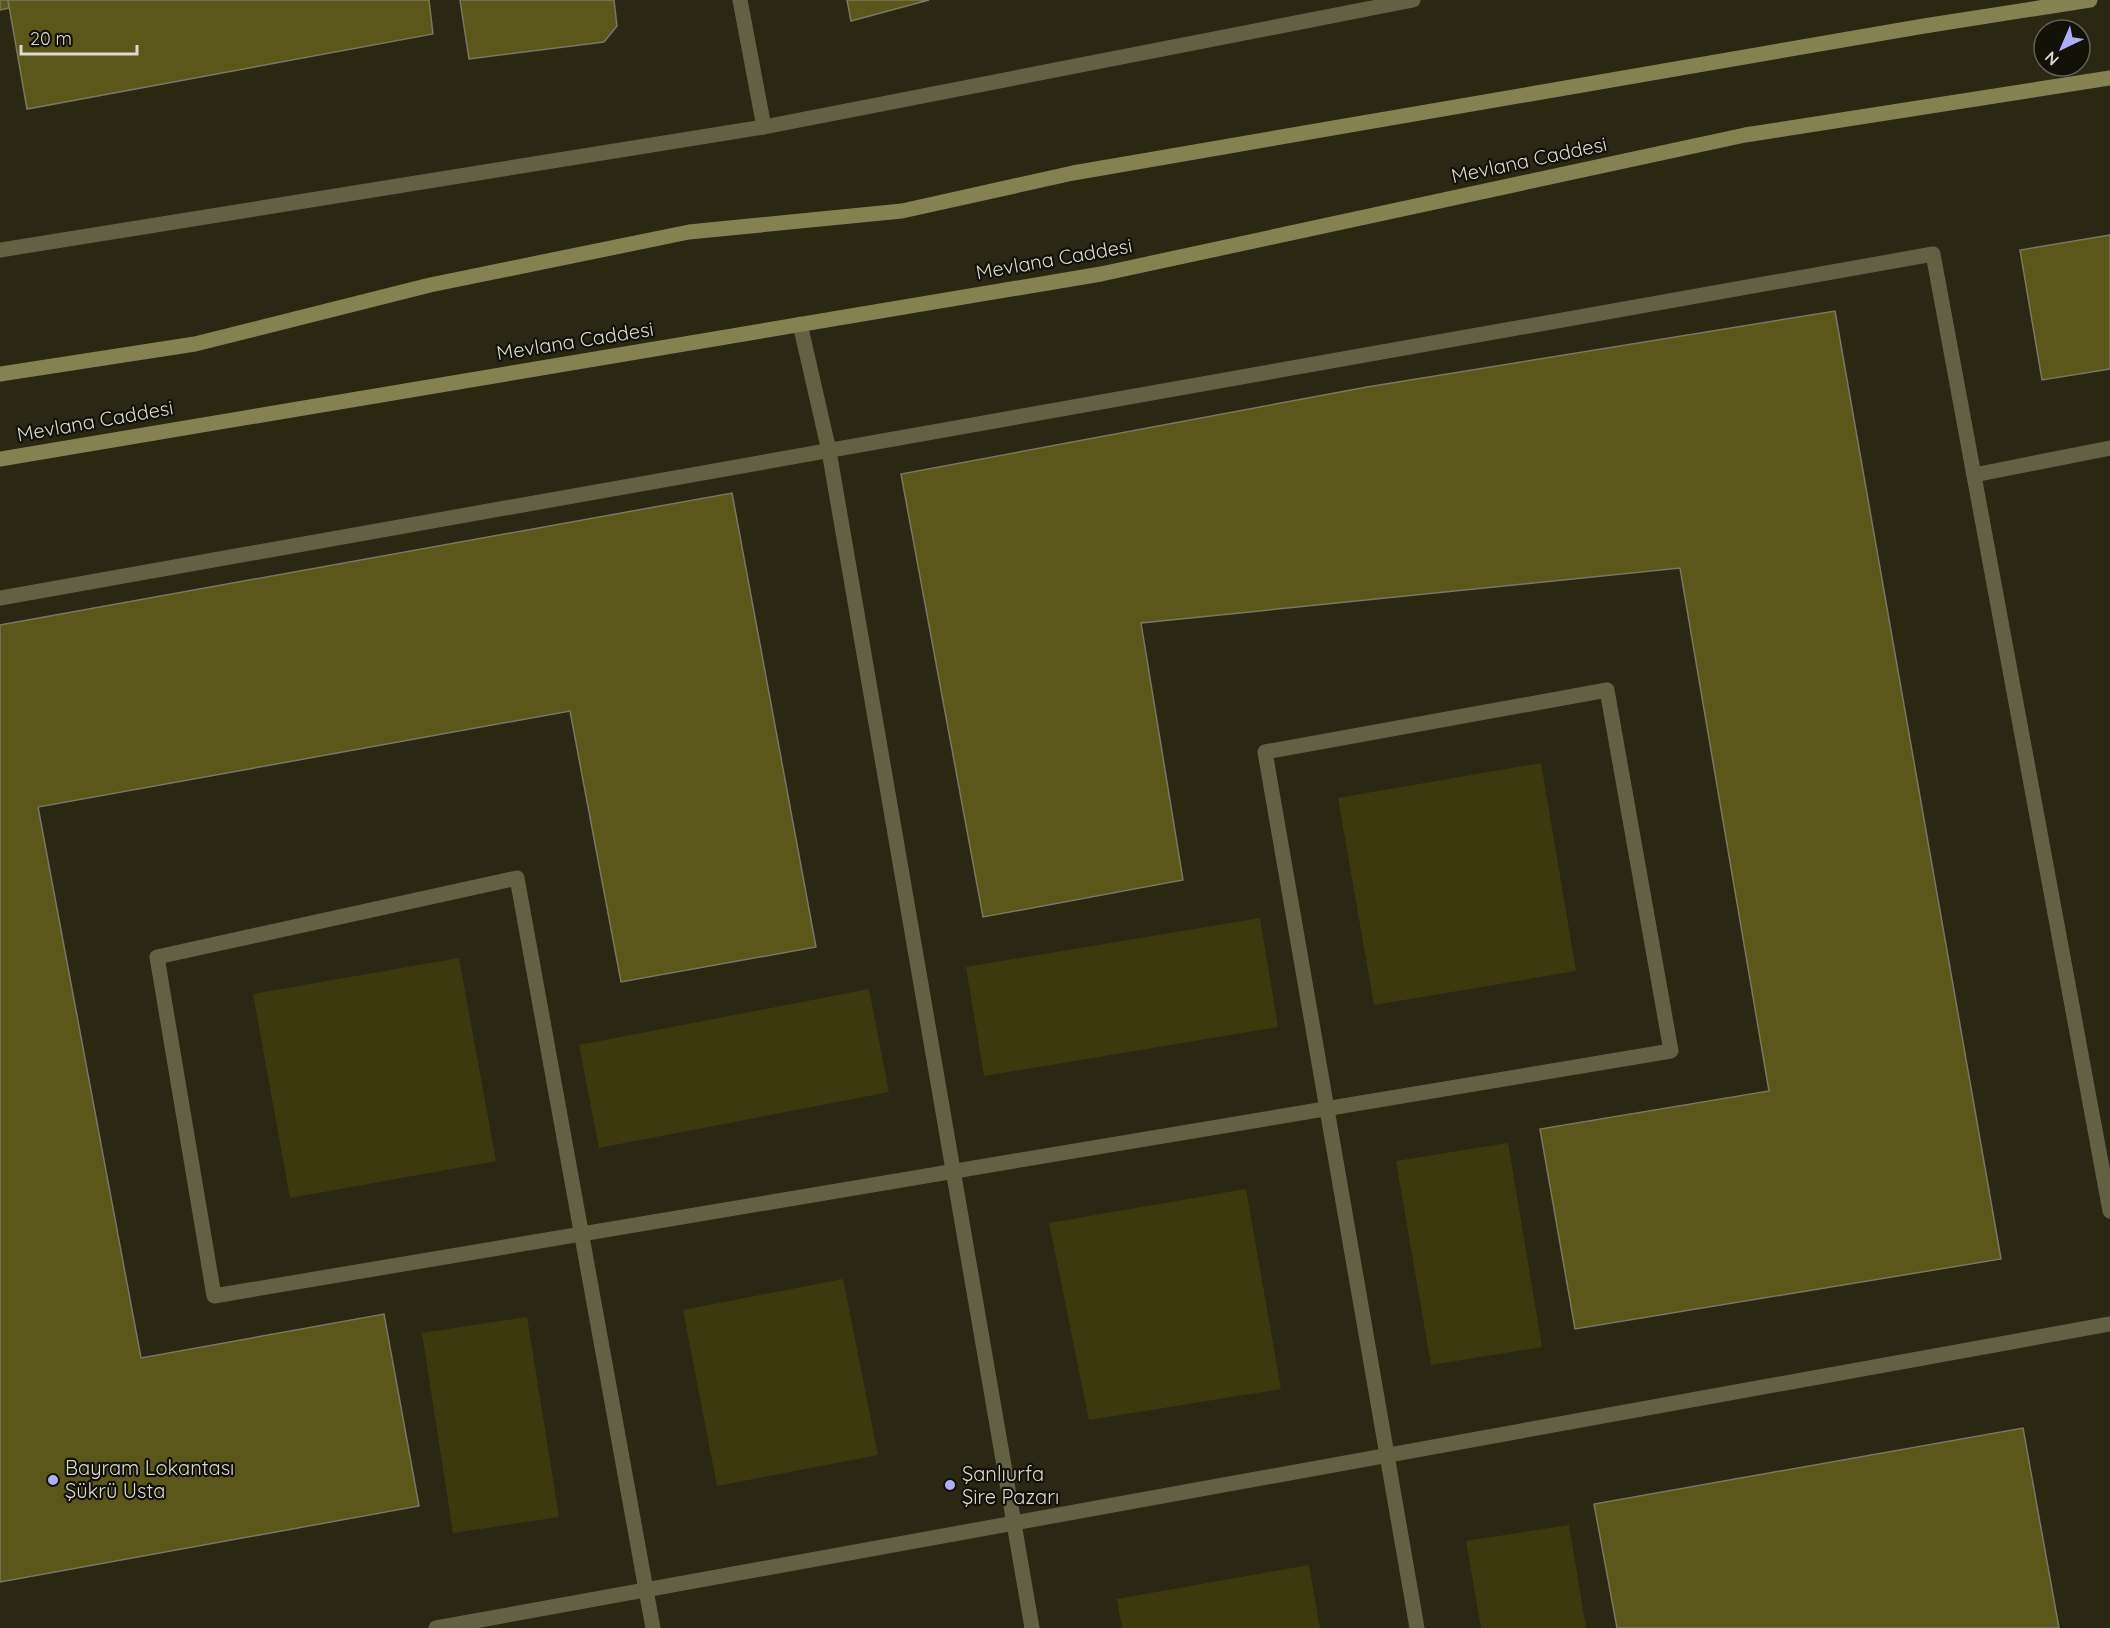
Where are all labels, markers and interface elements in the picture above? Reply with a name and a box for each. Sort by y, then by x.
scale bar [21,18,136,56]
north arrow [2032,18,2092,78]
text: 20 m [30,27,72,50]
text: N [2040,48,2063,70]
street label: Mevlana Caddesi [1449,131,1609,188]
street label: Mevlana Caddesi [974,232,1134,285]
street label: Mevlana Caddesi [495,316,655,365]
street label: Mevlana Caddesi [15,394,175,447]
place label: Bayram Lokantası Şükrü Usta [65,1455,234,1503]
place label: Şanlıurfa Şire Pazarı [962,1461,1059,1509]
marker: Bayram Lokantası Şükrü Usta [46,1473,60,1487]
marker: Şanlıurfa Şire Pazarı [943,1478,957,1492]

